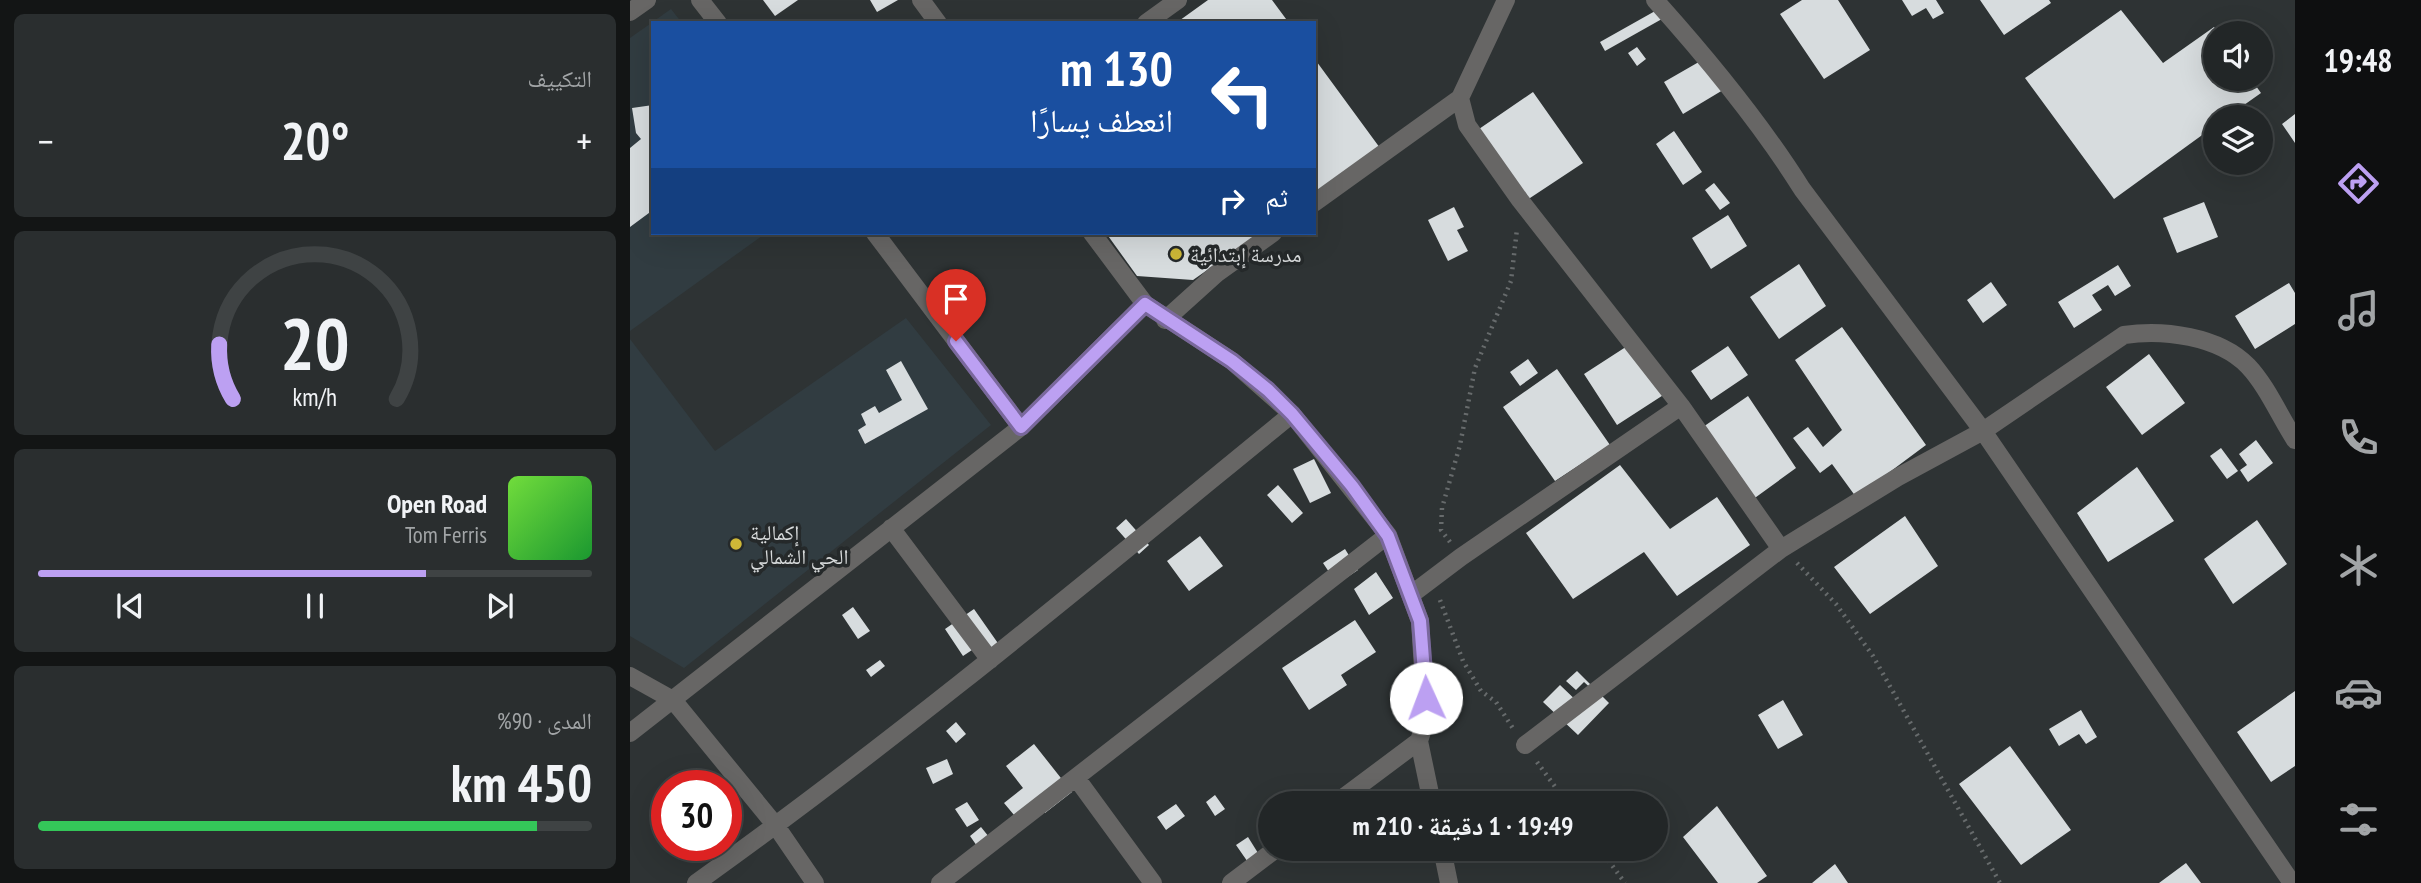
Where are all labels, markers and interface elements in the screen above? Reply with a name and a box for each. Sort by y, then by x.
map controls [2203,21,2273,175]
button: sound [2203,21,2273,91]
text: 130 m [1060,36,1173,100]
text: 19:48 [2323,39,2393,81]
icon: left [1197,49,1288,140]
text: التكييف [527,64,592,93]
text: انعطف يسارًا [1030,99,1173,141]
button: layers [2203,105,2273,175]
text: 20° [281,107,349,174]
text: − [38,116,54,165]
text: + [576,116,592,165]
icon: directions [2334,159,2383,208]
text: ثم [1265,181,1288,214]
icon: right [1213,182,1251,220]
place label: مدرسة إبتدائية [1190,241,1302,269]
marker: مدرسة إبتدائية [1168,246,1184,262]
pin [926,269,986,341]
icon: arrive [937,280,975,318]
icon: music [2334,286,2383,335]
text: 20 [280,295,350,389]
text: km/h [293,381,337,413]
icon: phone [2334,413,2383,462]
text: Open Road [387,487,487,520]
place label: إكمالية الحي الشمالي [750,519,849,573]
text: Tom Ferris [405,520,487,549]
marker: إكمالية الحي الشمالي [728,536,744,552]
icon: climate [2334,541,2383,590]
icon: previous [111,587,149,625]
icon: pause [296,587,334,625]
icon: next [481,587,519,625]
position arrow [1389,661,1463,735]
icon: car [2334,668,2383,717]
text: المدى · 90% [497,706,592,735]
text: 450 km [451,749,592,816]
speed limit sign: 30 [651,770,742,861]
icon: filters [2334,795,2383,844]
text: 19:49 · 1 دقيقة · 210 m [1353,809,1573,842]

